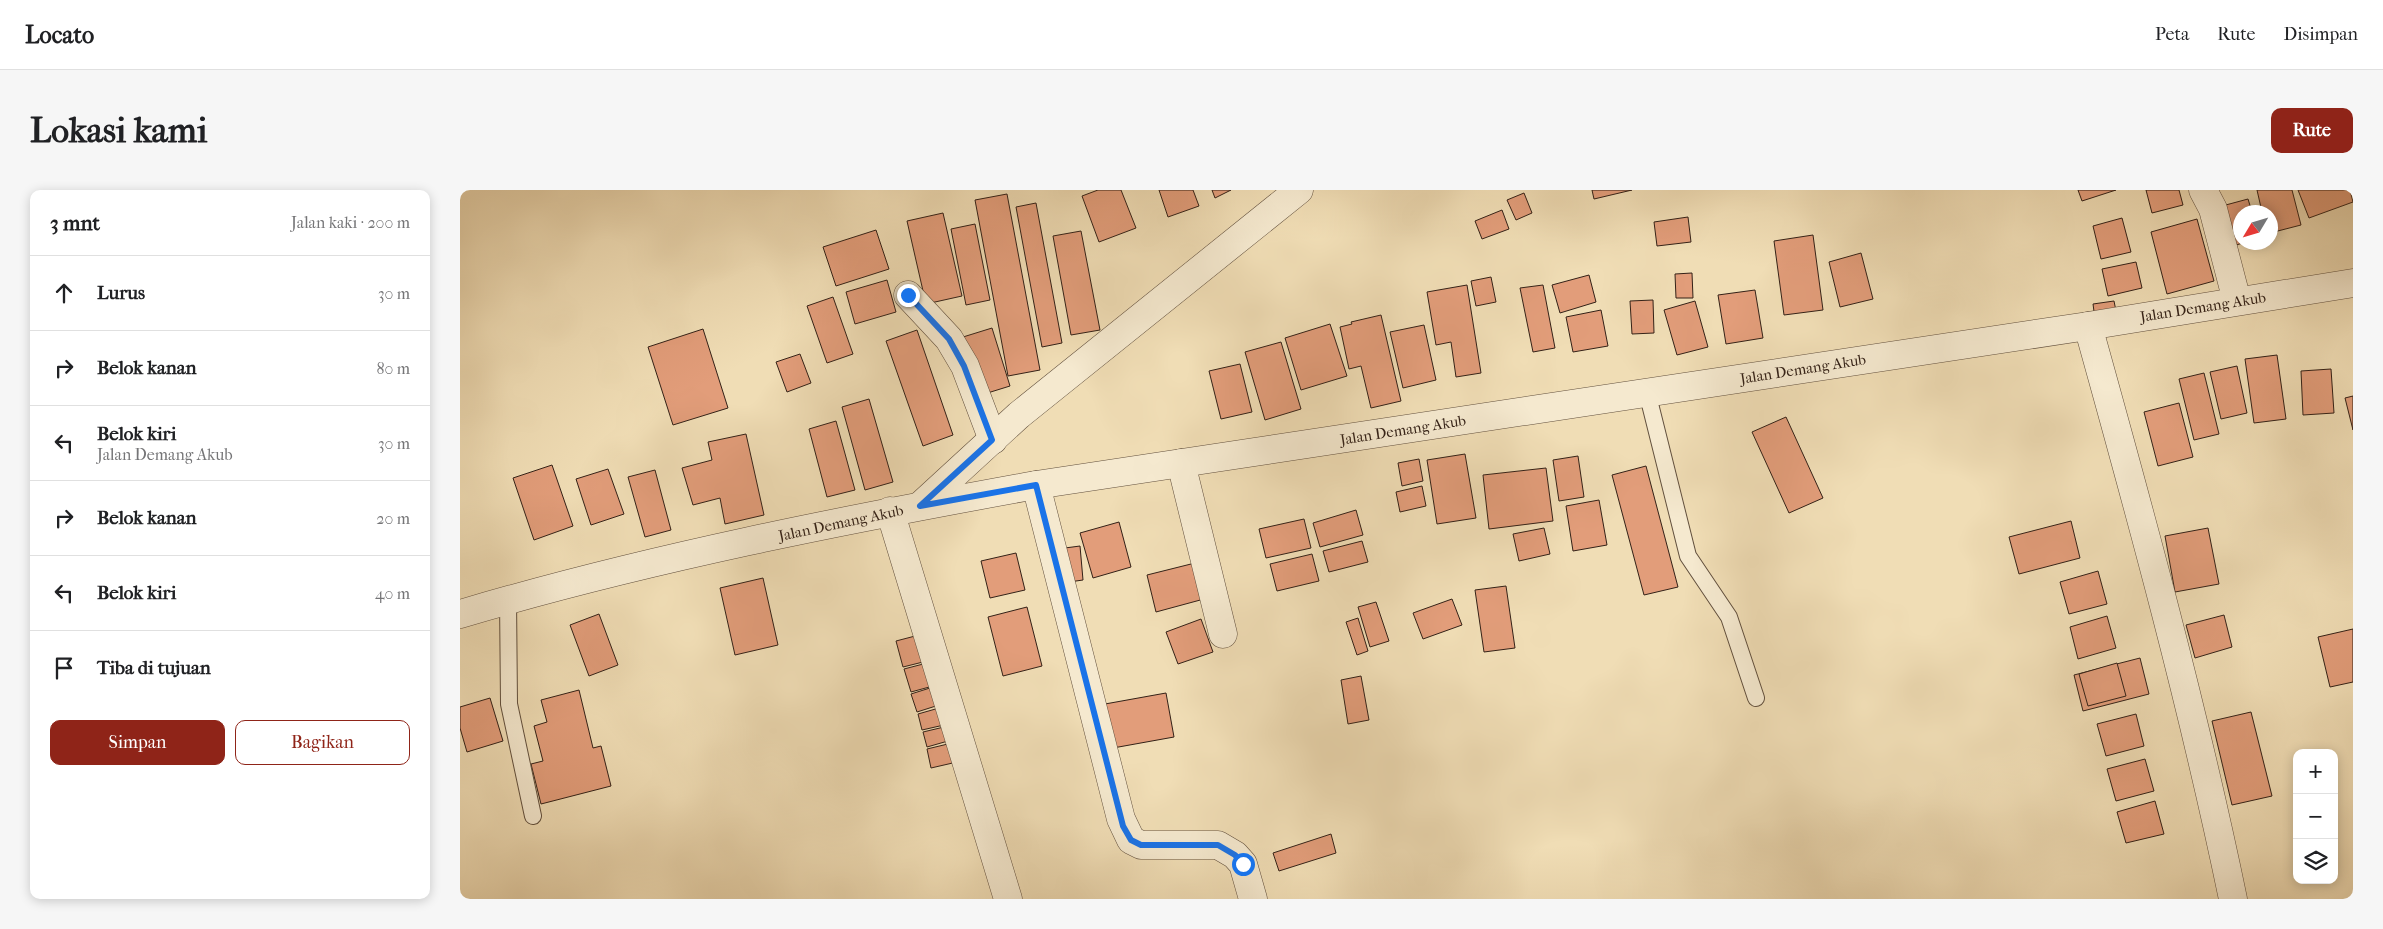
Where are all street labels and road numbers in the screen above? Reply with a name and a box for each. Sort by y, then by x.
street label: Jalan Demang Akub [2138,288,2267,326]
street label: Jalan Demang Akub [1738,350,1867,388]
street label: Jalan Demang Akub [1338,411,1467,449]
street label: Jalan Demang Akub [776,501,905,545]

